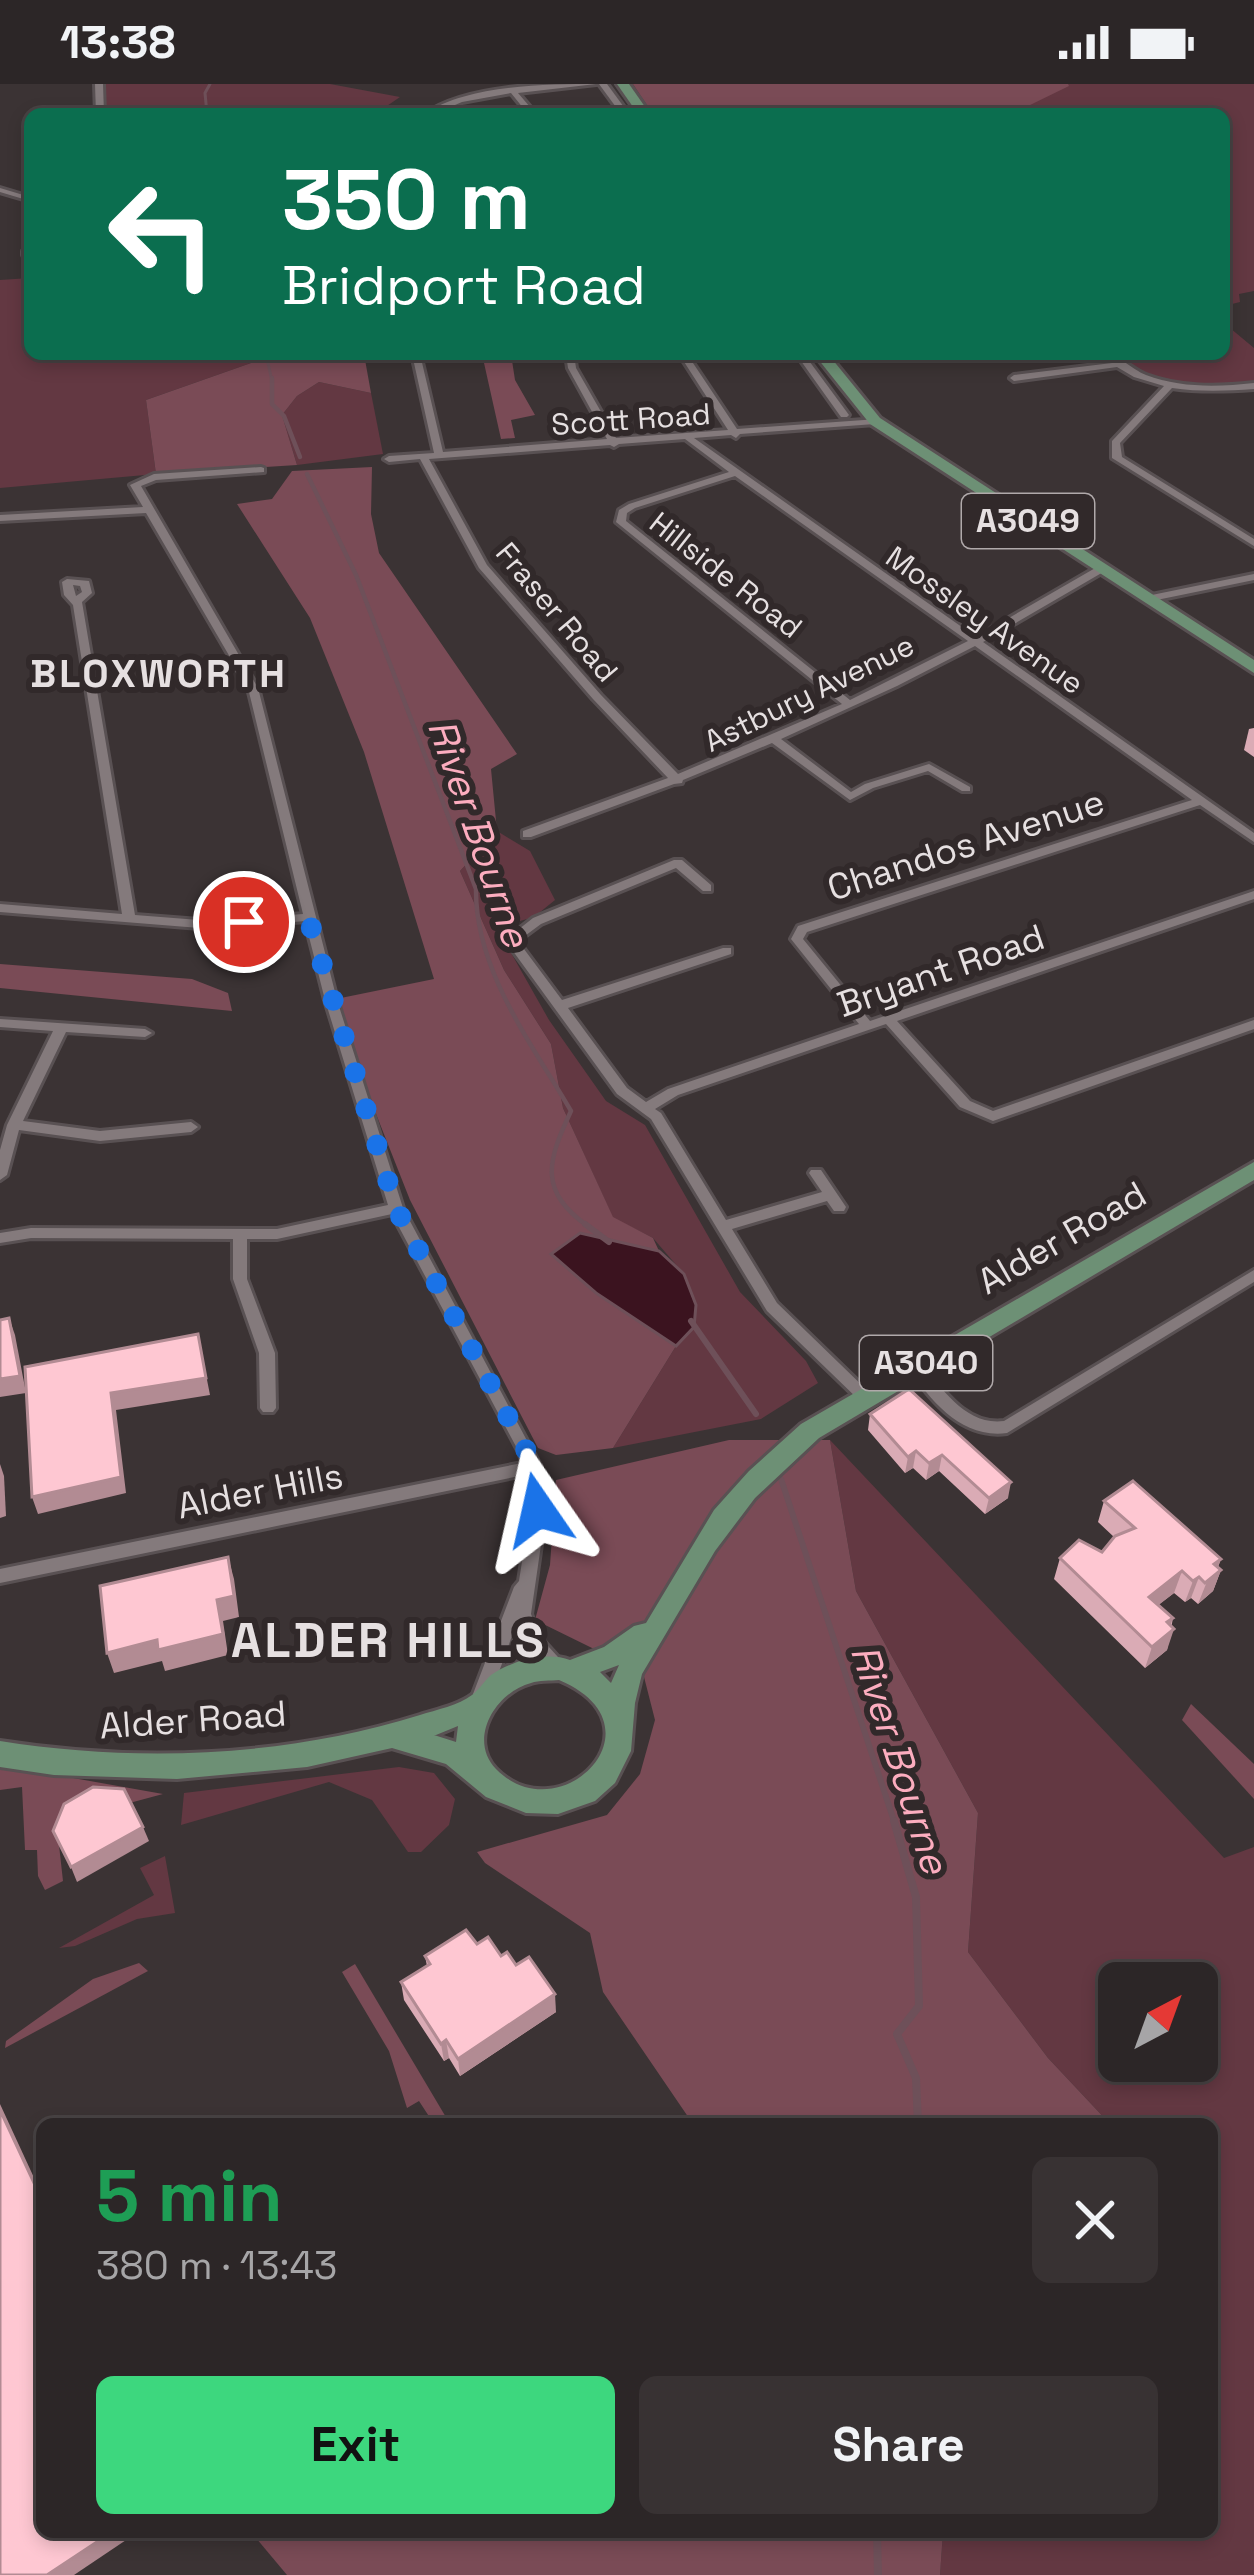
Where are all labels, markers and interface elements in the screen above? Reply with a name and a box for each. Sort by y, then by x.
text: 13:38 [60,14,175,71]
text: 350 m [282,146,531,254]
icon: left [84,156,240,312]
text: Bridport Road [282,251,646,320]
street label: Scott Road [550,394,712,444]
road number: A3049 [962,494,1094,548]
street label: Hillside Road [642,503,810,647]
street label: Fraser Road [487,534,627,690]
street label: Mossley Avenue [878,537,1092,703]
street label: Astbury Avenue [698,625,920,761]
district label: BLOXWORTH [30,649,288,698]
water label: River Bourne [417,713,541,955]
street label: Chandos Avenue [822,779,1110,911]
pin [193,871,295,973]
icon: arrive [211,889,277,955]
street label: Bryant Road [831,914,1051,1028]
street label: Alder Road [969,1171,1155,1305]
road number: A3040 [860,1336,992,1390]
position arrow [475,1447,601,1573]
street label: Alder Hills [173,1452,347,1530]
district label: ALDER HILLS [231,1610,547,1671]
water label: River Bourne [840,1638,961,1881]
street label: Alder Road [98,1691,288,1749]
north arrow [1098,1962,1218,2082]
map controls [1098,1962,1218,2082]
text: 5 min [96,2150,282,2242]
button: close [1032,2157,1158,2283]
text: 380 m · 13:43 [96,2241,337,2290]
button: Exit [96,2376,615,2514]
button: Share [639,2376,1158,2514]

